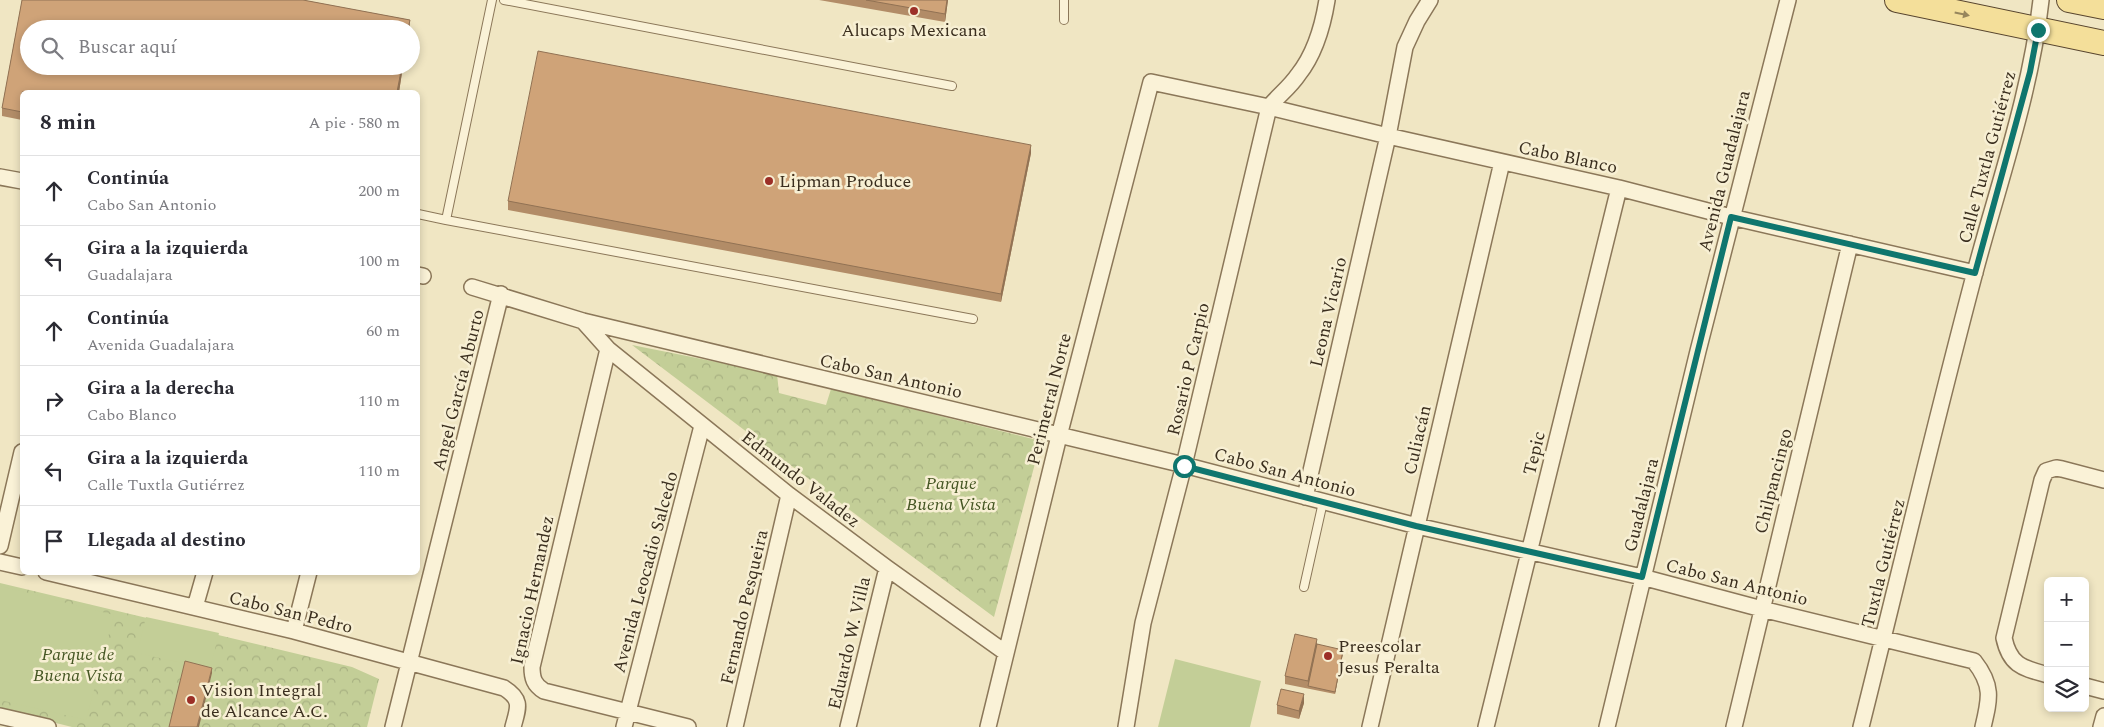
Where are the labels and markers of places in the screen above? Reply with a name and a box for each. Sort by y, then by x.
marker: Alucaps Mexicana [908,5,920,17]
place label: Alucaps Mexicana [841,17,987,44]
place label: Lipman Produce [779,168,911,195]
marker: Lipman Produce [763,175,775,187]
place label: Preescolar Jesus Peralta [1338,633,1440,681]
marker: Preescolar Jesus Peralta [1322,650,1334,662]
place label: Vision Integral de Alcance A.C. [201,677,328,725]
marker: Vision Integral de Alcance A.C. [185,694,197,706]

